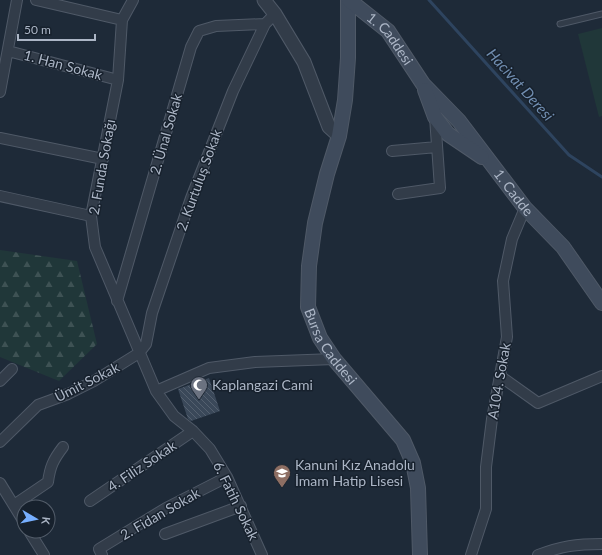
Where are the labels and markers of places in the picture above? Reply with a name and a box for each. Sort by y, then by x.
mosque icon: Kaplangazi Cami [189,375,209,400]
place label: Kaplangazi Cami [212,376,313,393]
place label: Kanuni Kız Anadolu İmam Hatip Lisesi [295,456,415,489]
school or university icon: Kanuni Kız Anadolu İmam Hatip Lisesi [272,463,292,488]

